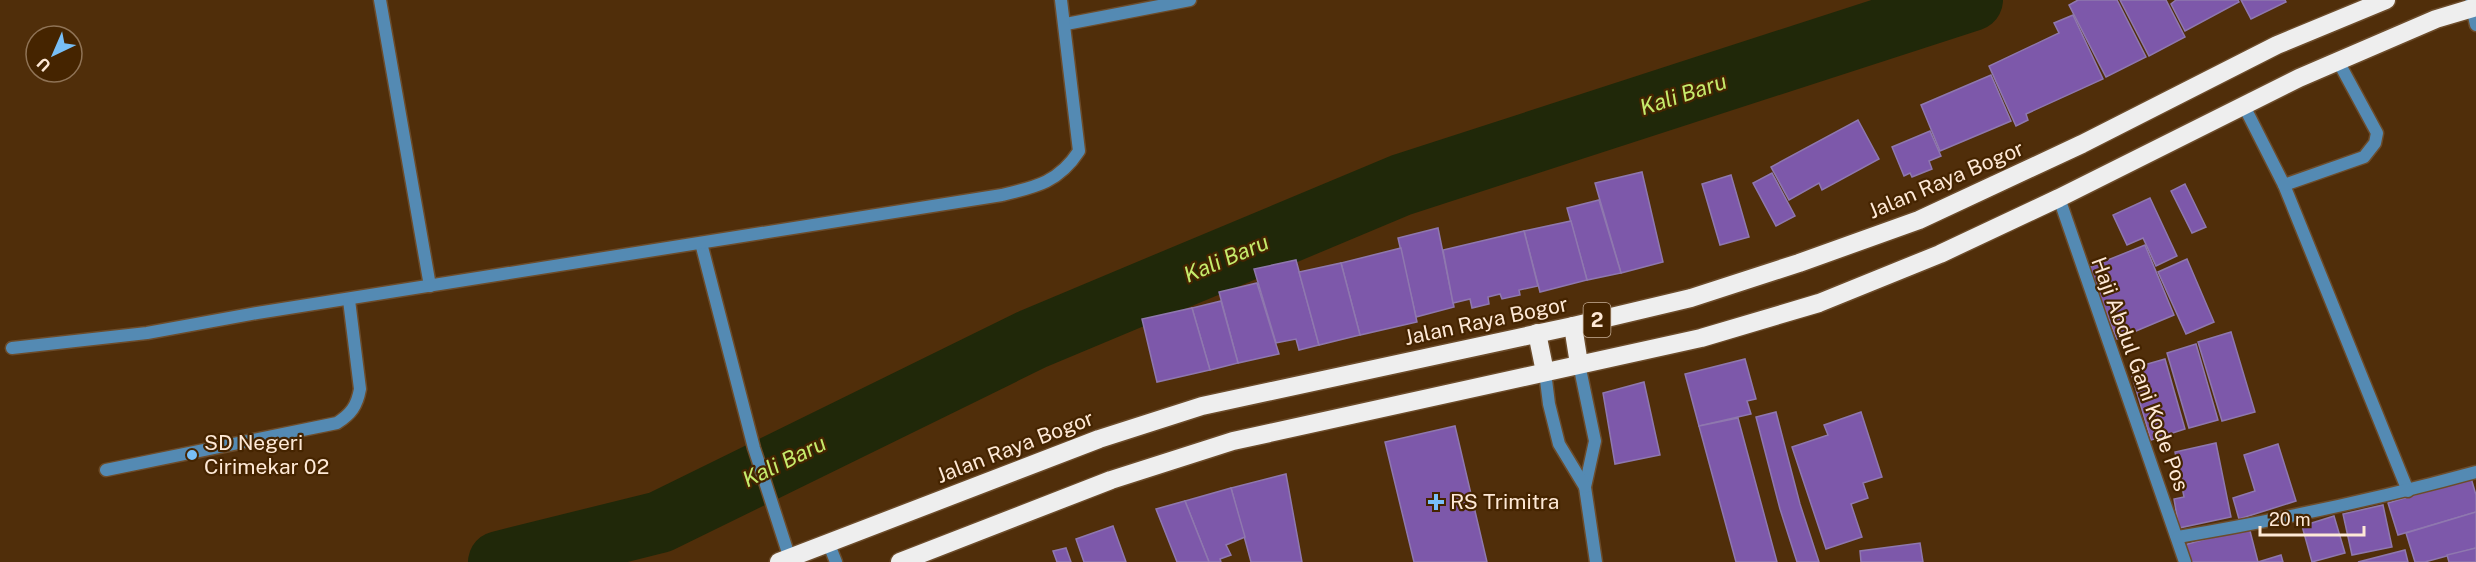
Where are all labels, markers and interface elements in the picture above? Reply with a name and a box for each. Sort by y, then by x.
north arrow [24,24,84,84]
text: U [33,54,55,75]
water label: Kali Baru [1636,68,1730,120]
street label: Jalan Raya Bogor [1864,135,2027,224]
water label: Kali Baru [1180,229,1272,287]
street label: Haji Abdul Gani Kode Pos [2086,253,2195,494]
street label: Jalan Raya Bogor [1402,291,1570,350]
road number: 2 [1584,303,1610,337]
street label: Jalan Raya Bogor [933,405,1097,488]
place label: SD Negeri Cirimekar 02 [204,430,329,479]
water label: Kali Baru [738,430,830,492]
marker: SD Negeri Cirimekar 02 [185,448,199,462]
place label: RS Trimitra [1450,489,1559,514]
marker: RS Trimitra [1427,493,1445,511]
scale bar [2260,499,2364,537]
text: 20 m [2269,509,2311,530]

